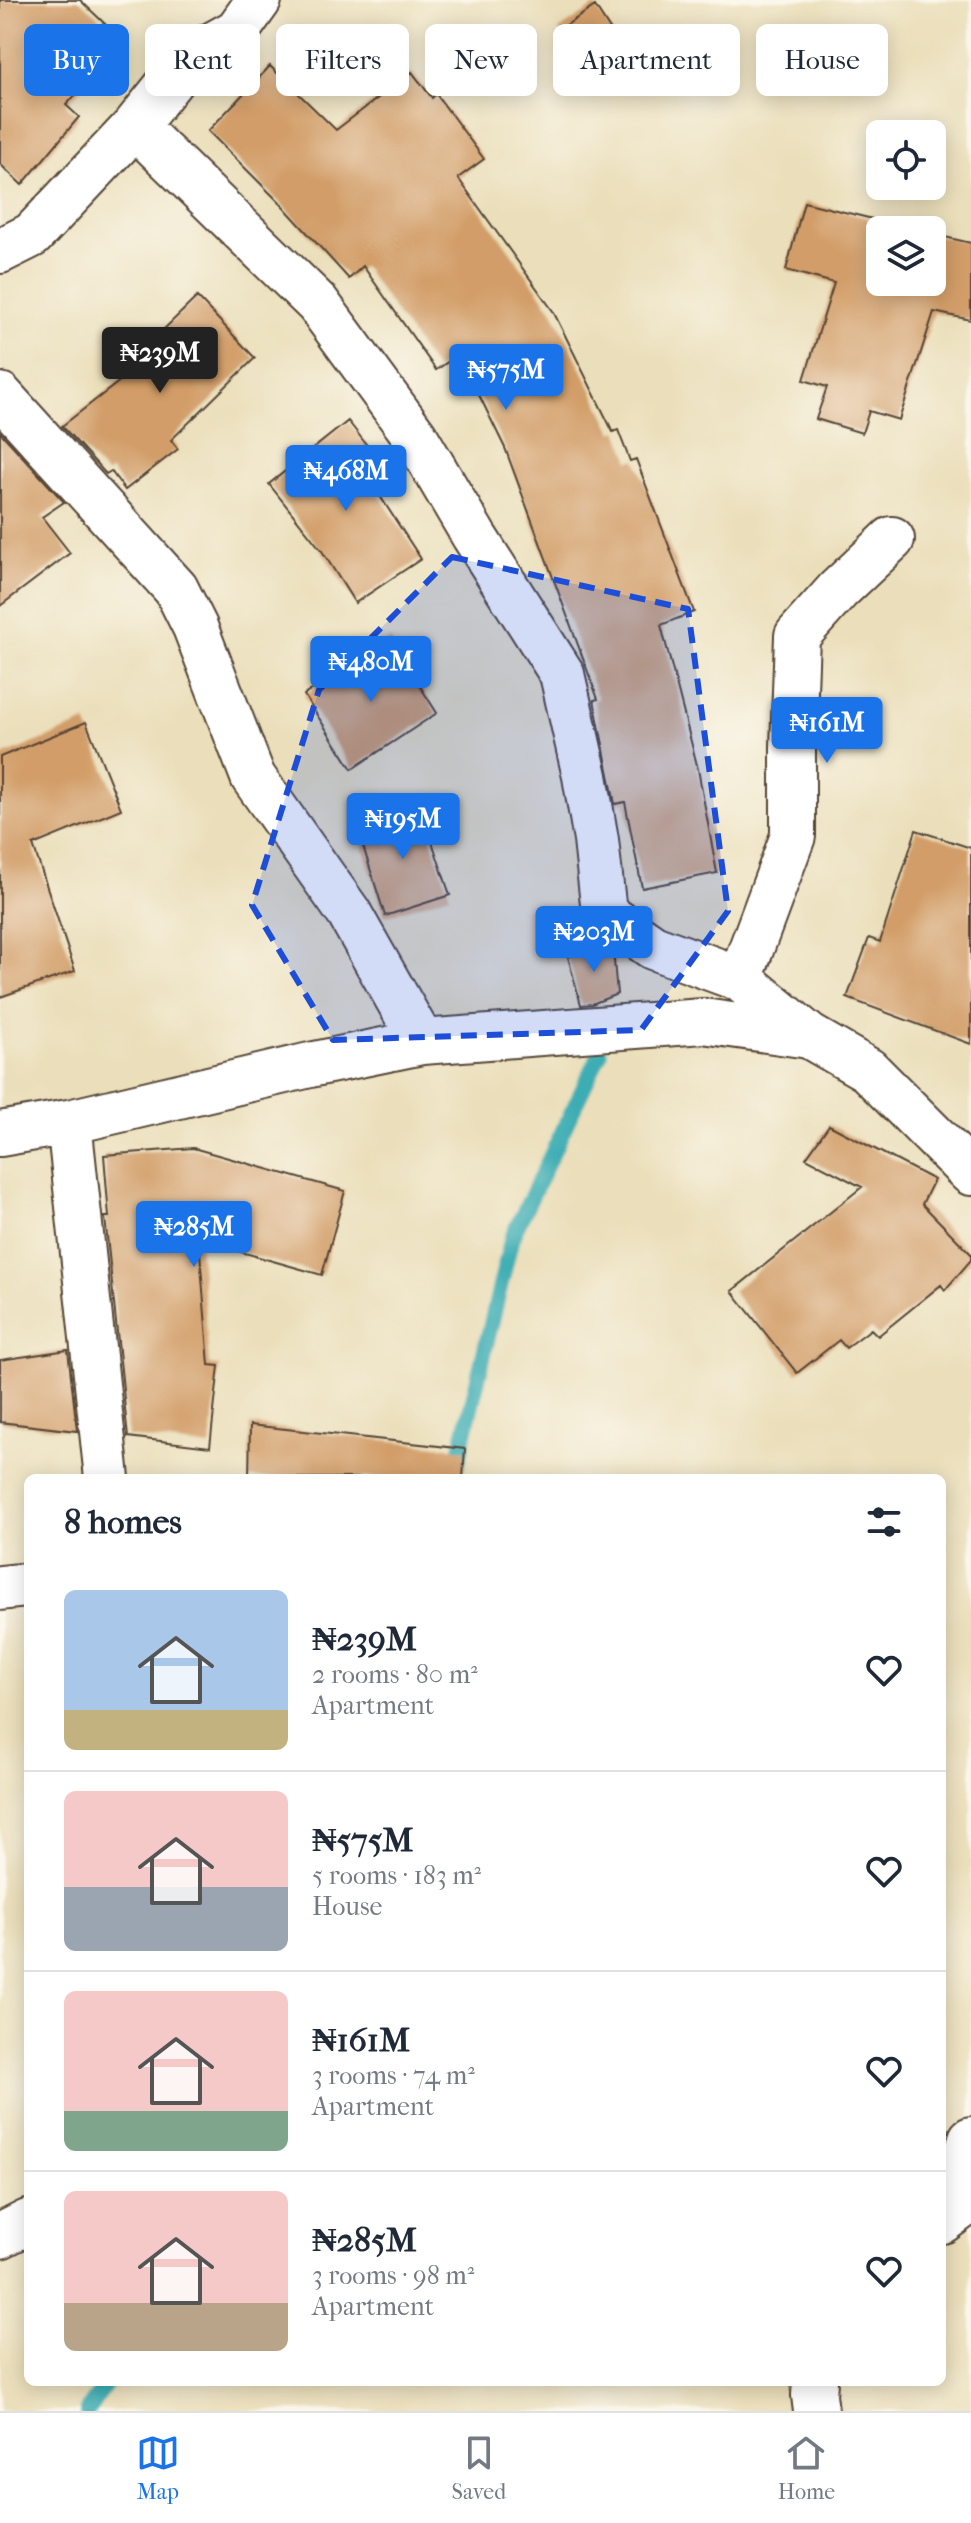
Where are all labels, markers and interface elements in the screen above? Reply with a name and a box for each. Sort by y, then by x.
chip: Buy [24,24,129,96]
chip: Rent [145,24,260,96]
chip: Filters [276,24,409,96]
chip: New [425,24,537,96]
chip: Apartment [553,24,740,96]
chip: House [756,24,888,96]
map controls [866,120,946,296]
button: locate [866,120,946,200]
button: layers [866,216,946,296]
pin: ₦239M [104,327,216,395]
text: ₦239M [120,337,200,368]
pin: ₦575M [450,344,562,412]
text: ₦575M [467,354,545,385]
pin: ₦468M [290,445,402,513]
text: ₦468M [303,455,389,486]
pin: ₦480M [315,636,427,704]
text: ₦480M [328,646,414,677]
pin: ₦161M [771,697,883,765]
text: ₦161M [790,707,864,738]
pin: ₦195M [347,793,459,861]
text: ₦195M [365,803,441,834]
pin: ₦203M [538,906,650,974]
text: ₦203M [554,916,634,947]
pin: ₦285M [138,1201,250,1269]
text: ₦285M [154,1211,234,1242]
icon: filters [862,1500,906,1544]
text: 8 homes [64,1502,182,1542]
text: ₦239M [312,1619,417,1659]
icon: home [128,1622,224,1718]
icon: heart [862,1648,906,1692]
text: 2 rooms · 80 m² [312,1659,478,1690]
text: Apartment [312,1690,434,1721]
text: ₦575M [312,1820,413,1860]
icon: home [128,1823,224,1919]
icon: heart [862,1849,906,1893]
text: 5 rooms · 183 m² [312,1860,481,1891]
text: House [312,1891,382,1922]
text: ₦161M [312,2020,410,2060]
icon: home [128,2023,224,2119]
icon: heart [862,2049,906,2093]
text: 3 rooms · 74 m² [312,2060,475,2091]
text: Apartment [312,2091,434,2122]
text: ₦285M [312,2220,417,2260]
icon: home [128,2223,224,2319]
icon: heart [862,2249,906,2293]
text: 3 rooms · 98 m² [312,2260,474,2291]
text: Apartment [312,2291,434,2322]
tab: Map [136,2431,180,2505]
tab: Saved [452,2431,506,2505]
tab: Home [778,2431,835,2505]

